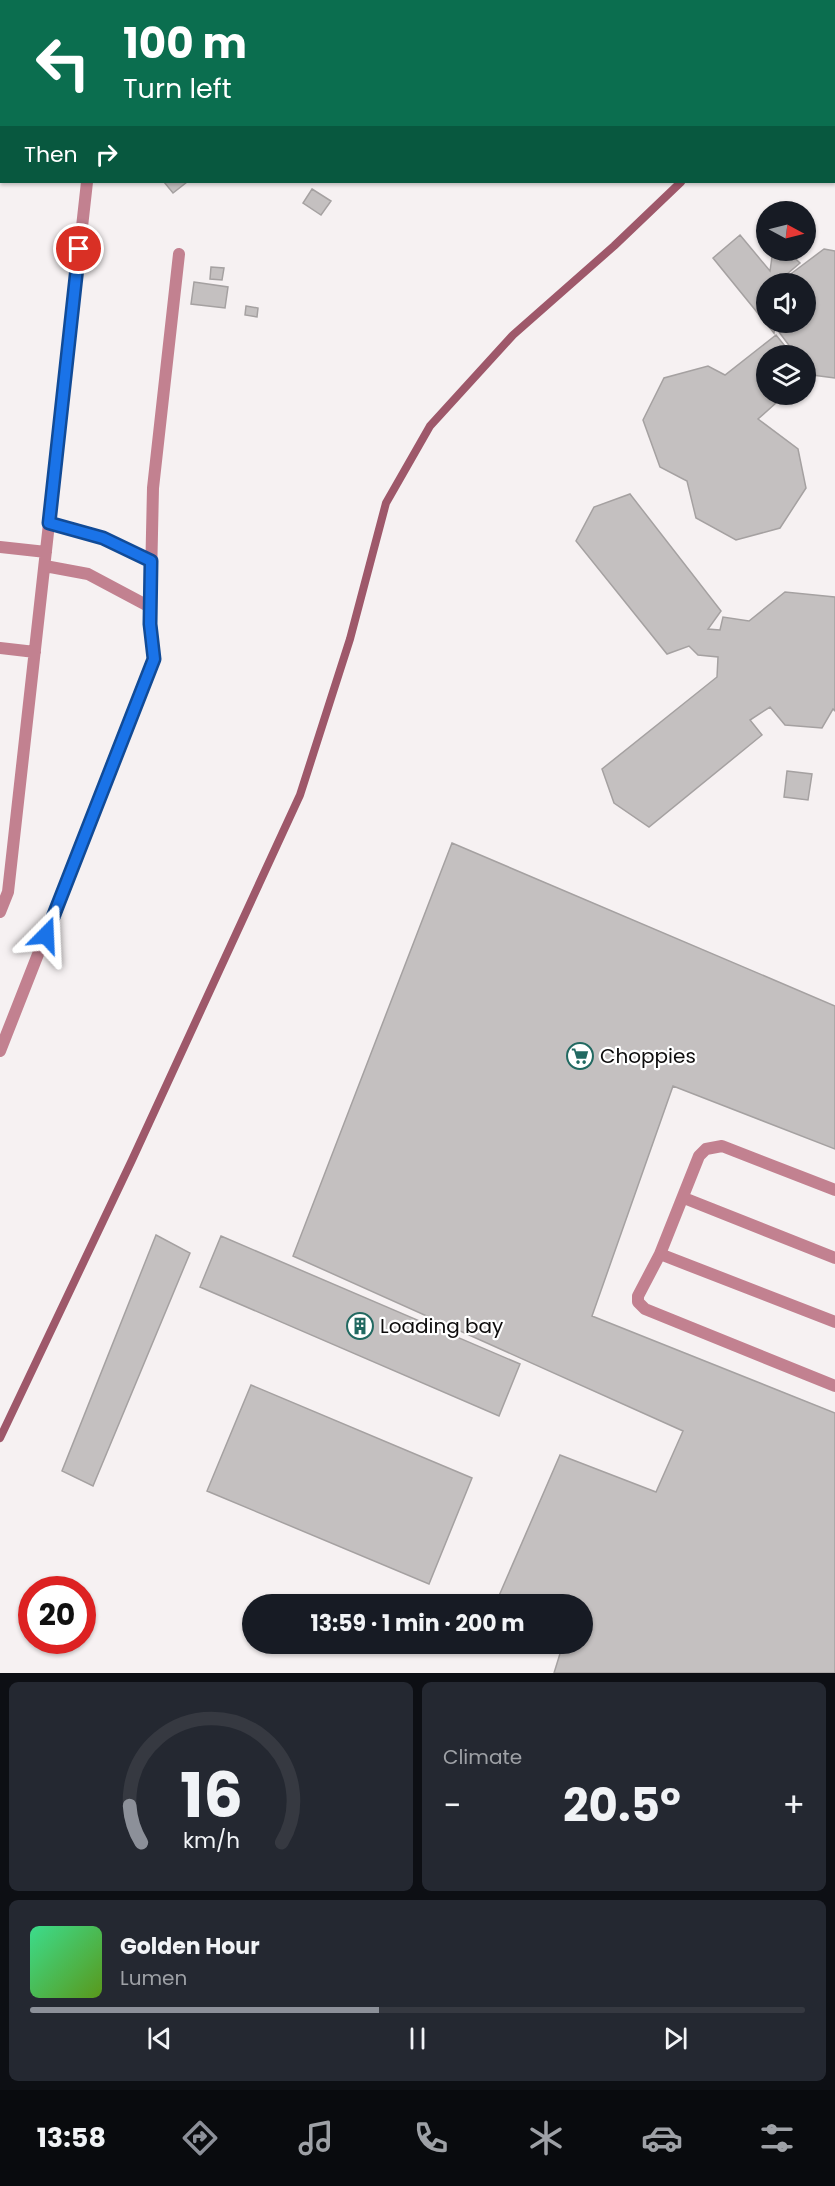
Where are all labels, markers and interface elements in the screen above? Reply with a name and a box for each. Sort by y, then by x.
text: 100 m [123,14,247,73]
icon: left [24,24,102,102]
text: Turn left [123,70,232,107]
icon: right [90,138,123,171]
text: Then [24,139,78,170]
north arrow [756,201,816,261]
map controls [756,201,816,405]
pin [53,223,104,274]
icon: arrive [62,232,95,265]
button: sound [756,273,816,333]
button: layers [756,345,816,405]
position arrow [14,903,78,967]
supermarket icon: Choppies [565,1041,595,1071]
place label: Choppies [600,1042,696,1070]
building icon: Loading bay [345,1311,375,1341]
place label: Loading bay [380,1312,503,1340]
speed limit sign: 20 [18,1576,96,1654]
text: 13:59 · 1 min · 200 m [310,1608,525,1639]
text: Climate [443,1743,522,1771]
text: 16 [179,1751,243,1839]
text: 20.5° [563,1774,681,1837]
text: − [443,1782,461,1829]
text: + [782,1782,805,1829]
text: km/h [182,1826,240,1857]
text: Golden Hour [120,1931,260,1962]
text: Lumen [120,1964,187,1992]
icon: previous [143,2022,176,2055]
icon: pause [401,2022,434,2055]
icon: next [659,2022,692,2055]
icon: directions [179,2117,221,2159]
icon: music [295,2117,337,2159]
icon: phone [410,2117,452,2159]
icon: climate [525,2117,567,2159]
icon: car [641,2117,683,2159]
icon: filters [756,2117,798,2159]
text: 13:58 [37,2119,106,2156]

